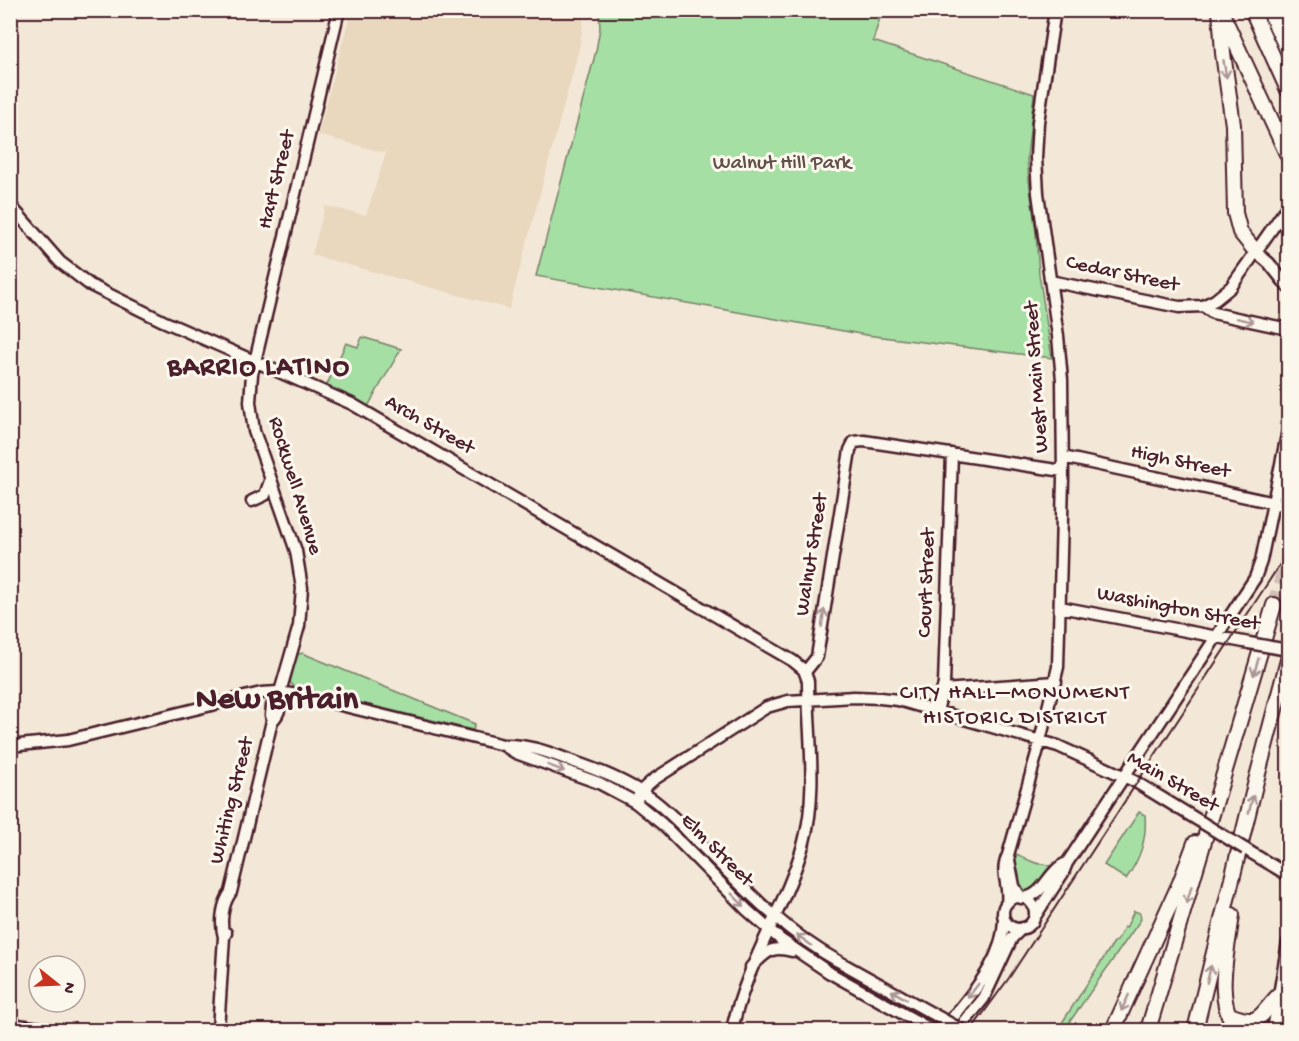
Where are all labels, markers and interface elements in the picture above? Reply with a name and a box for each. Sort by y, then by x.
one-way arrow [1220,58,1231,78]
street label: Hart Street [254,126,303,232]
park label: Walnut Hill Park [713,152,854,177]
street label: Cedar Street [1063,251,1183,300]
street label: West Main Street [1020,298,1056,454]
one-way arrow [1234,315,1254,326]
district label: BARRIO LATINO [166,353,351,385]
street label: Arch Street [380,390,480,463]
street label: Rockwell Avenue [261,414,327,559]
street label: High Street [1128,440,1234,486]
street label: Walnut Street [791,490,835,618]
street label: Court Street [914,526,942,638]
street label: Washington Street [1094,582,1264,639]
one-way arrow [818,609,829,628]
one-way arrow [1250,657,1261,676]
district label: CITY HALL–MONUMENT HISTORIC DISTRICT [900,681,1130,732]
district label: New Britain [196,682,358,720]
street label: Whiting Street [205,733,261,867]
street label: Main Street [1122,747,1224,820]
one-way arrow [546,763,565,774]
one-way arrow [1245,795,1257,814]
street label: Elm Street [674,809,760,895]
one-way arrow [1183,885,1194,904]
one-way arrow [730,893,745,908]
one-way arrow [797,934,813,946]
north arrow [27,954,87,1014]
one-way arrow [1204,965,1216,984]
text: N [57,980,79,996]
one-way arrow [967,983,980,999]
one-way arrow [891,989,908,1001]
one-way arrow [1119,993,1131,1011]

